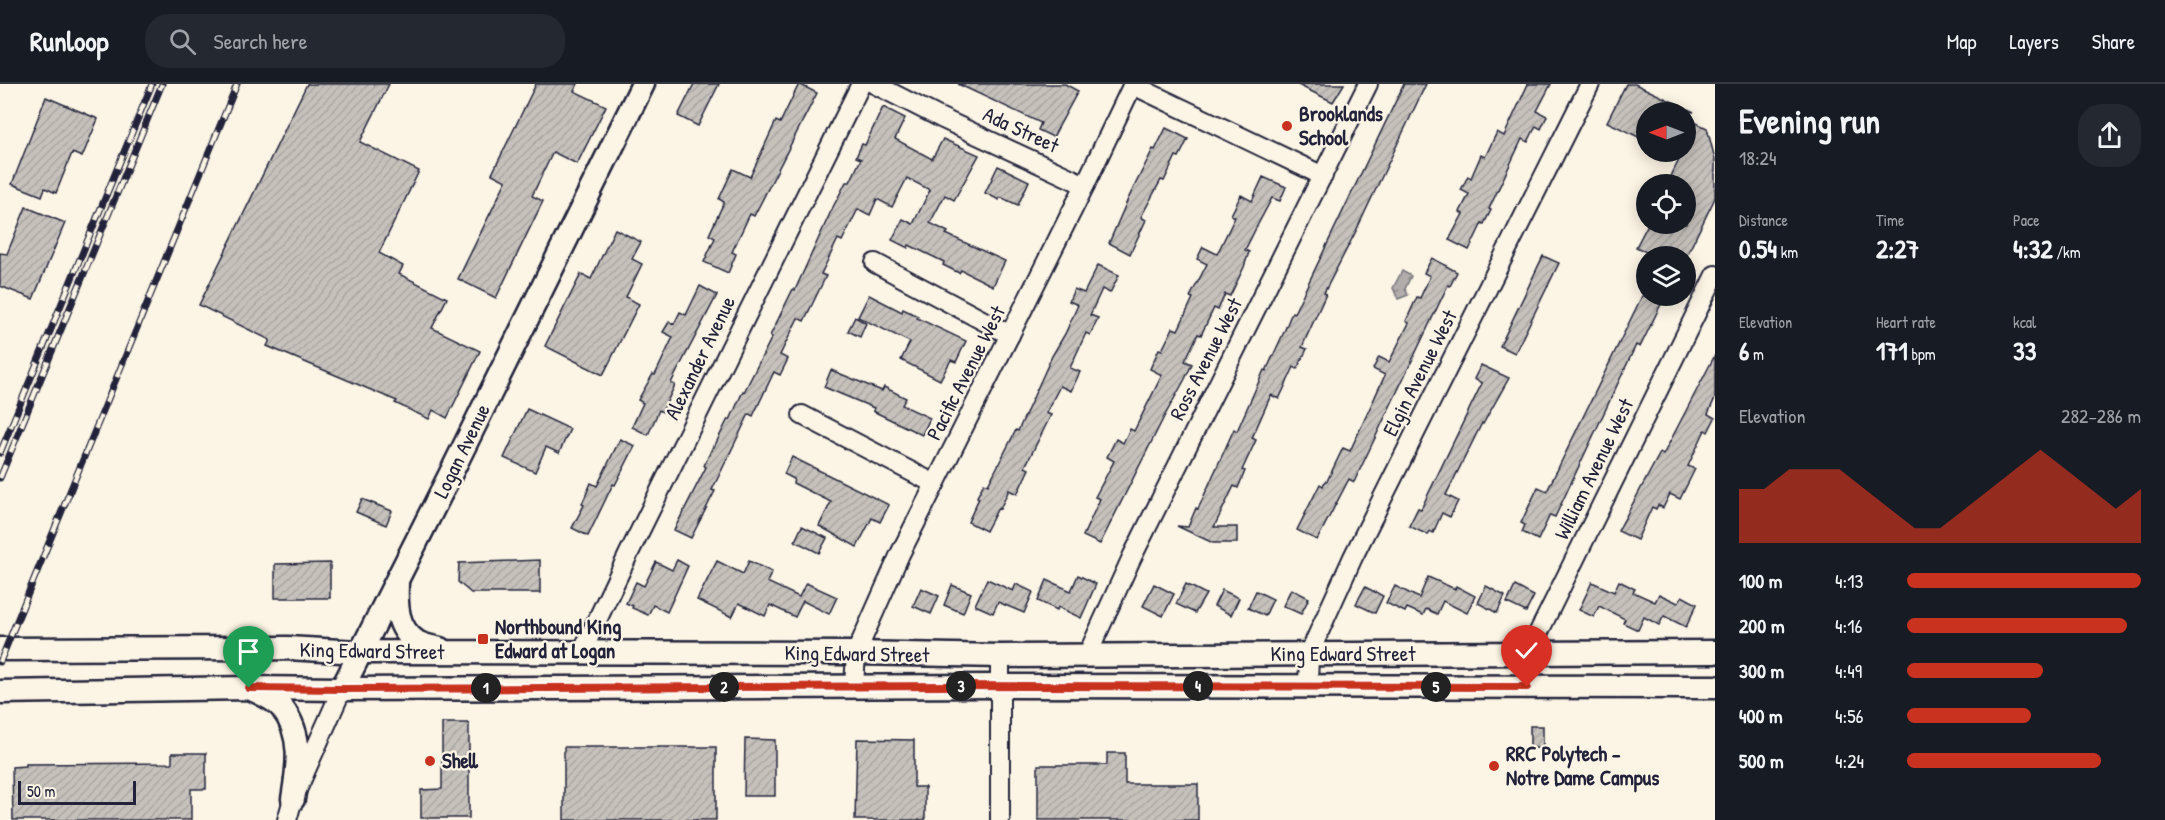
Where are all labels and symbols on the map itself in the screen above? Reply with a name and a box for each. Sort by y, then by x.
street label: Ada Street [979,99,1064,160]
place label: Brooklands School [1299,99,1383,152]
north arrow [1636,102,1696,162]
marker: Brooklands School [1280,119,1294,133]
street label: Alexander Avenue [657,291,742,424]
street label: Ross Avenue West [1162,292,1249,425]
street label: Pacific Avenue West [919,300,1012,445]
street label: Elgin Avenue West [1375,304,1464,441]
street label: William Avenue West [1547,393,1641,544]
street label: Logan Avenue [426,399,497,503]
place label: Northbound King Edward at Logan [495,612,621,666]
pin [1501,625,1552,687]
pin [223,626,274,688]
marker: Northbound King Edward at Logan [476,632,490,646]
street label: King Edward Street [299,635,445,666]
street label: King Edward Street [784,638,930,669]
street label: King Edward Street [1271,639,1416,668]
pin: 3 [946,671,976,701]
pin: 4 [1183,671,1213,701]
pin: 2 [709,672,739,702]
pin: 5 [1421,672,1451,702]
pin: 1 [471,673,501,703]
place label: RRC Polytech – Notre Dame Campus [1506,739,1659,793]
place label: Shell [442,746,479,775]
marker: Shell [423,754,437,768]
marker: RRC Polytech – Notre Dame Campus [1487,759,1501,773]
scale bar [18,778,136,806]

